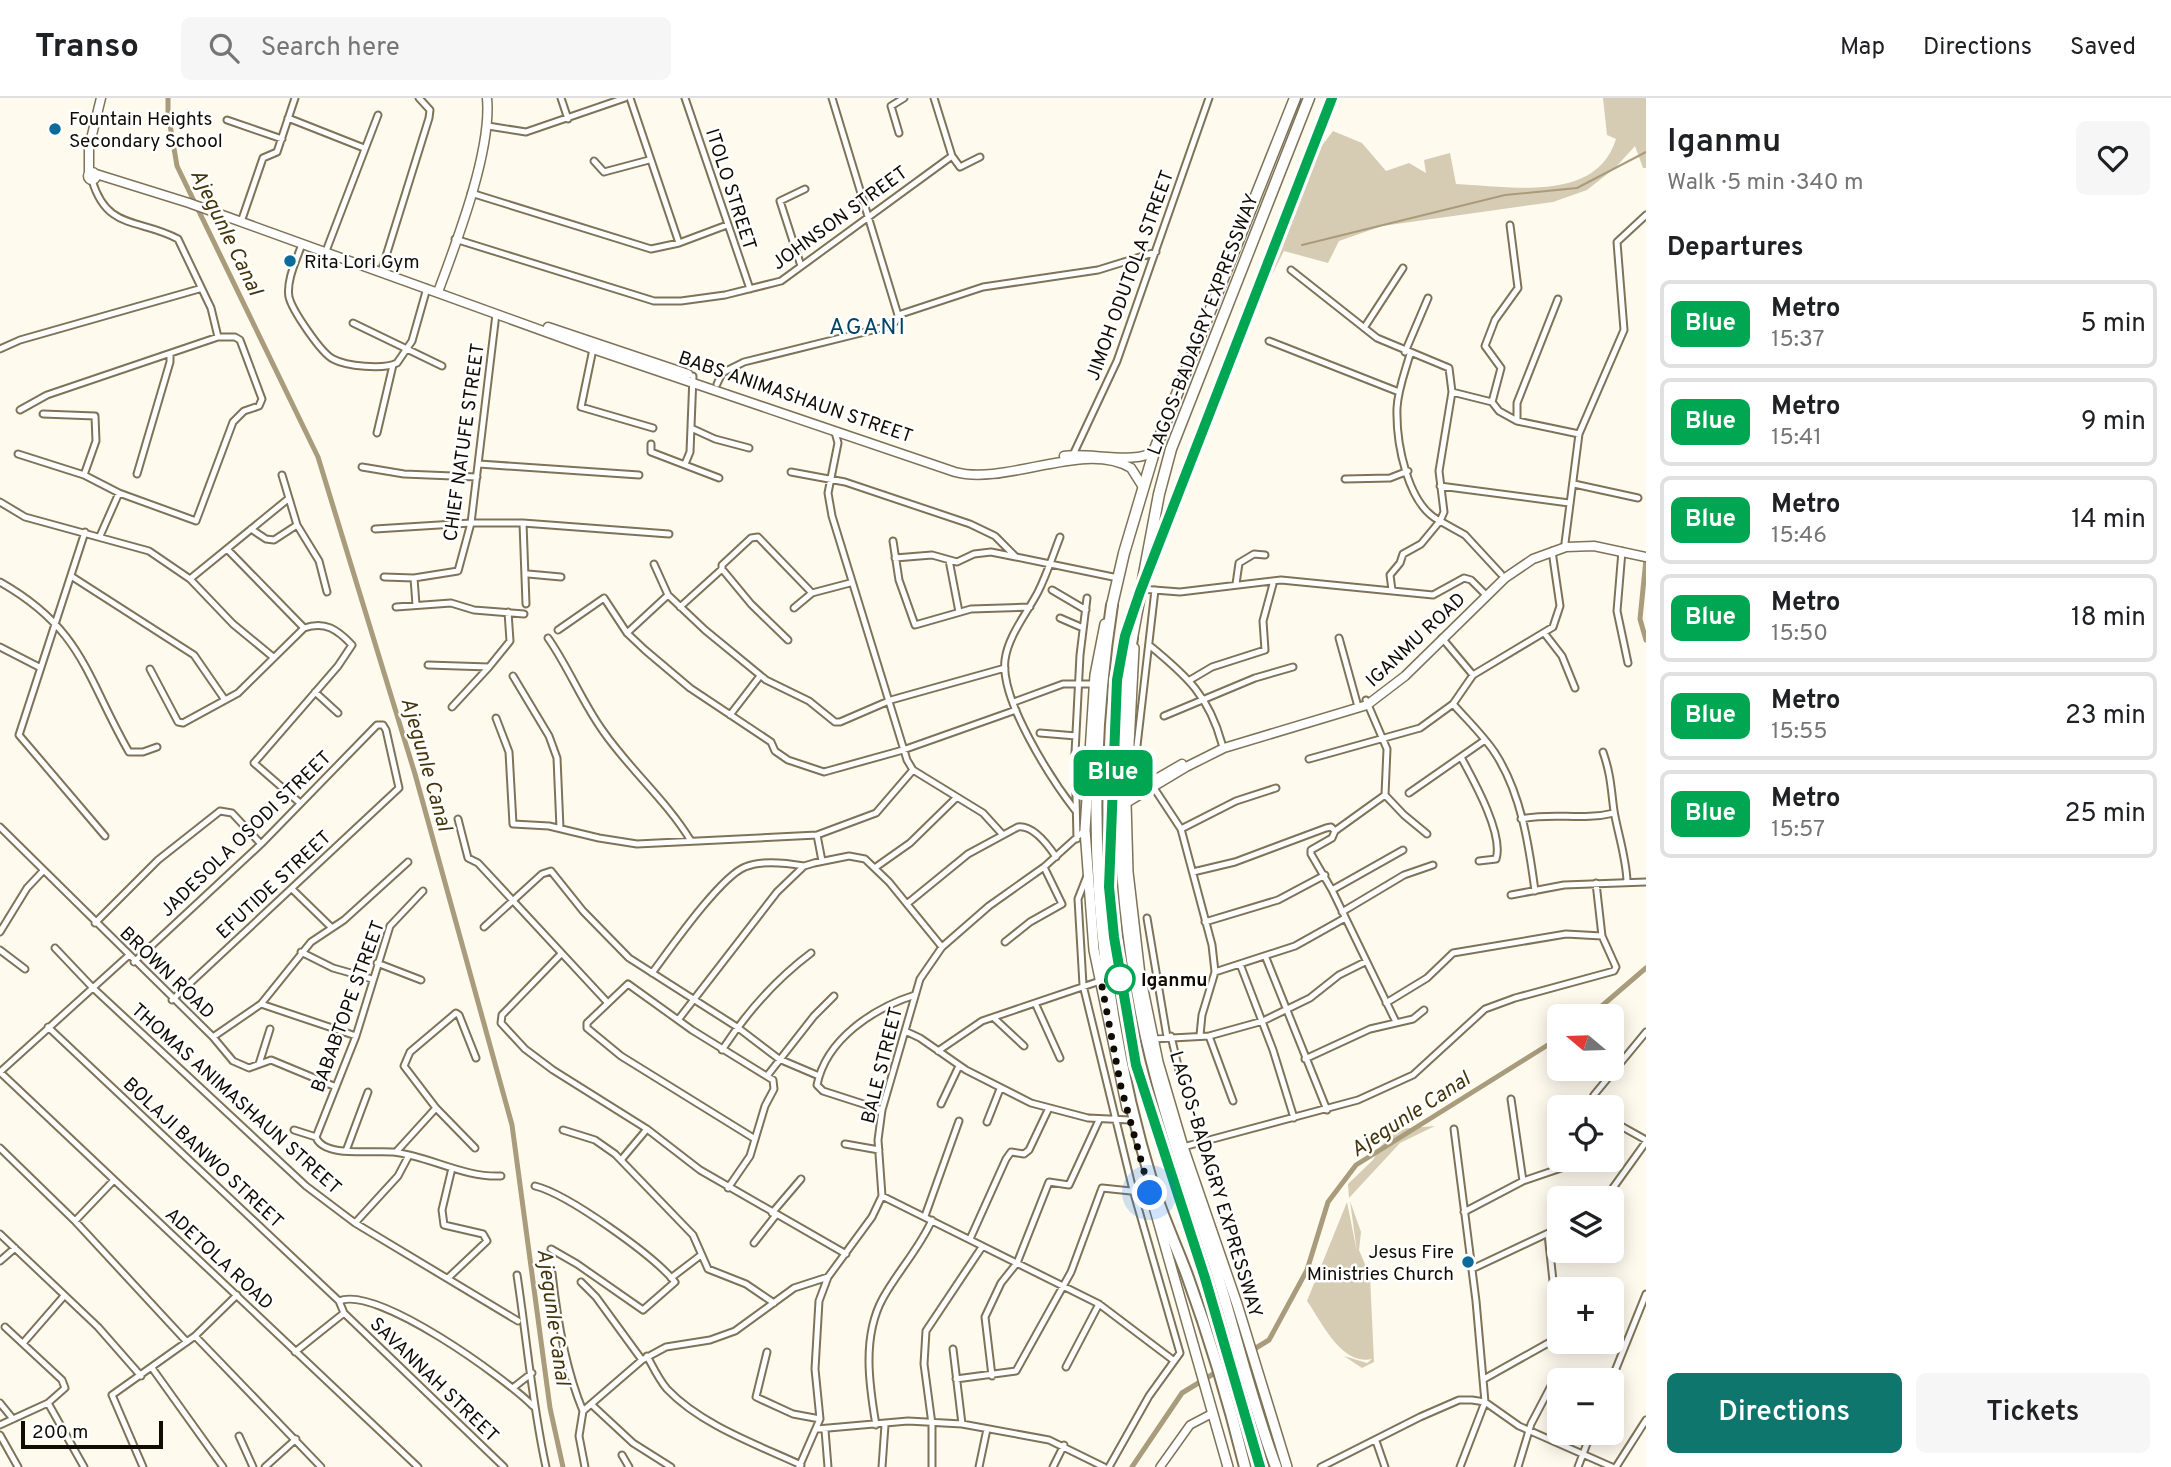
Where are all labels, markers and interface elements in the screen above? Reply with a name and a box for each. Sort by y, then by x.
search box [181,17,671,80]
text: Transo [35,27,139,69]
icon: search [205,29,243,67]
text: Search here [261,32,400,65]
text: Map [1840,33,1885,63]
text: Directions [1923,33,2032,63]
text: Saved [2070,33,2136,63]
place label: Fountain Heights Secondary School [69,108,223,154]
marker: Fountain Heights Secondary School [47,121,63,137]
button: heart [2076,121,2150,195]
text: Iganmu [1667,122,1781,164]
street label: ITOLO STREET [699,126,761,254]
street label: JOHNSON STREET [767,161,913,276]
water label: Ajegunle Canal [183,165,269,302]
street label: JIMOH ODUTOLA STREET [1082,167,1180,384]
text: Walk · 5 min · 340 m [1667,169,1863,198]
street label: LAGOS-BADAGRY EXPRESSWAY [1143,191,1265,459]
text: Departures [1667,232,1804,265]
place label: Rita Lori Gym [304,251,420,275]
marker: Rita Lori Gym [282,253,298,269]
text: Metro [1771,293,1840,326]
text: 5 min [2080,308,2146,341]
text: Blue [1685,309,1736,339]
district label: AGANI [829,314,907,343]
text: 15:37 [1771,326,1825,355]
street label: CHIEF NATUFE STREET [439,342,491,543]
street label: BABS ANIMASHAUN STREET [675,346,916,449]
text: Metro [1771,391,1840,424]
text: 9 min [2081,406,2146,439]
text: Blue [1685,407,1736,437]
text: 15:41 [1771,424,1822,453]
text: Metro [1771,489,1840,522]
text: 14 min [2071,504,2146,537]
text: Blue [1685,505,1736,535]
text: 15:46 [1771,522,1827,551]
text: Metro [1771,587,1840,620]
street label: IGANMU ROAD [1361,588,1471,693]
text: 18 min [2071,602,2146,635]
text: Blue [1685,603,1736,633]
text: 15:50 [1771,620,1828,649]
text: Metro [1771,685,1840,718]
water label: Ajegunle Canal [394,695,458,836]
text: 23 min [2065,700,2146,733]
text: Blue [1685,701,1736,731]
text: 15:55 [1771,718,1828,747]
street label: JADESOLA OSODI STREET [156,746,337,923]
line badge: Blue [1064,750,1162,796]
text: Blue [1088,758,1138,788]
text: Metro [1771,783,1840,816]
text: 25 min [2065,798,2146,831]
text: Blue [1685,799,1736,829]
text: 15:57 [1771,816,1825,845]
street label: EFUTIDE STREET [212,826,337,945]
street label: BABABTOPE STREET [307,917,391,1096]
street label: BROWN ROAD [114,922,219,1025]
marker: Iganmu [1105,964,1135,994]
place label: Iganmu [1141,969,1208,993]
street label: THOMAS ANIMASHAUN STREET [125,999,346,1200]
north arrow [1547,1004,1624,1082]
map controls [1547,1004,1624,1445]
street label: BALE STREET [857,1005,909,1126]
street label: LAGOS-BADAGRY EXPRESSWAY [1163,1048,1267,1321]
water label: Ajegunle Canal [1346,1066,1477,1164]
street label: BOLAJI BANWO STREET [117,1073,288,1234]
button: locate [1547,1095,1624,1172]
your location [1132,1175,1167,1210]
button: layers [1547,1186,1624,1263]
street label: ADETOLA ROAD [159,1203,278,1316]
place label: Jesus Fire Ministries Church [1307,1241,1454,1287]
water label: Ajegunle Canal [530,1247,576,1389]
marker: Jesus Fire Ministries Church [1460,1254,1476,1270]
button: + [1547,1277,1624,1354]
street label: SAVANNAH STREET [364,1313,503,1448]
button: − [1547,1368,1624,1445]
button: Directions [1667,1373,1902,1453]
button: Tickets [1916,1373,2150,1453]
scale bar [21,1418,163,1450]
text: 200 m [32,1421,88,1445]

